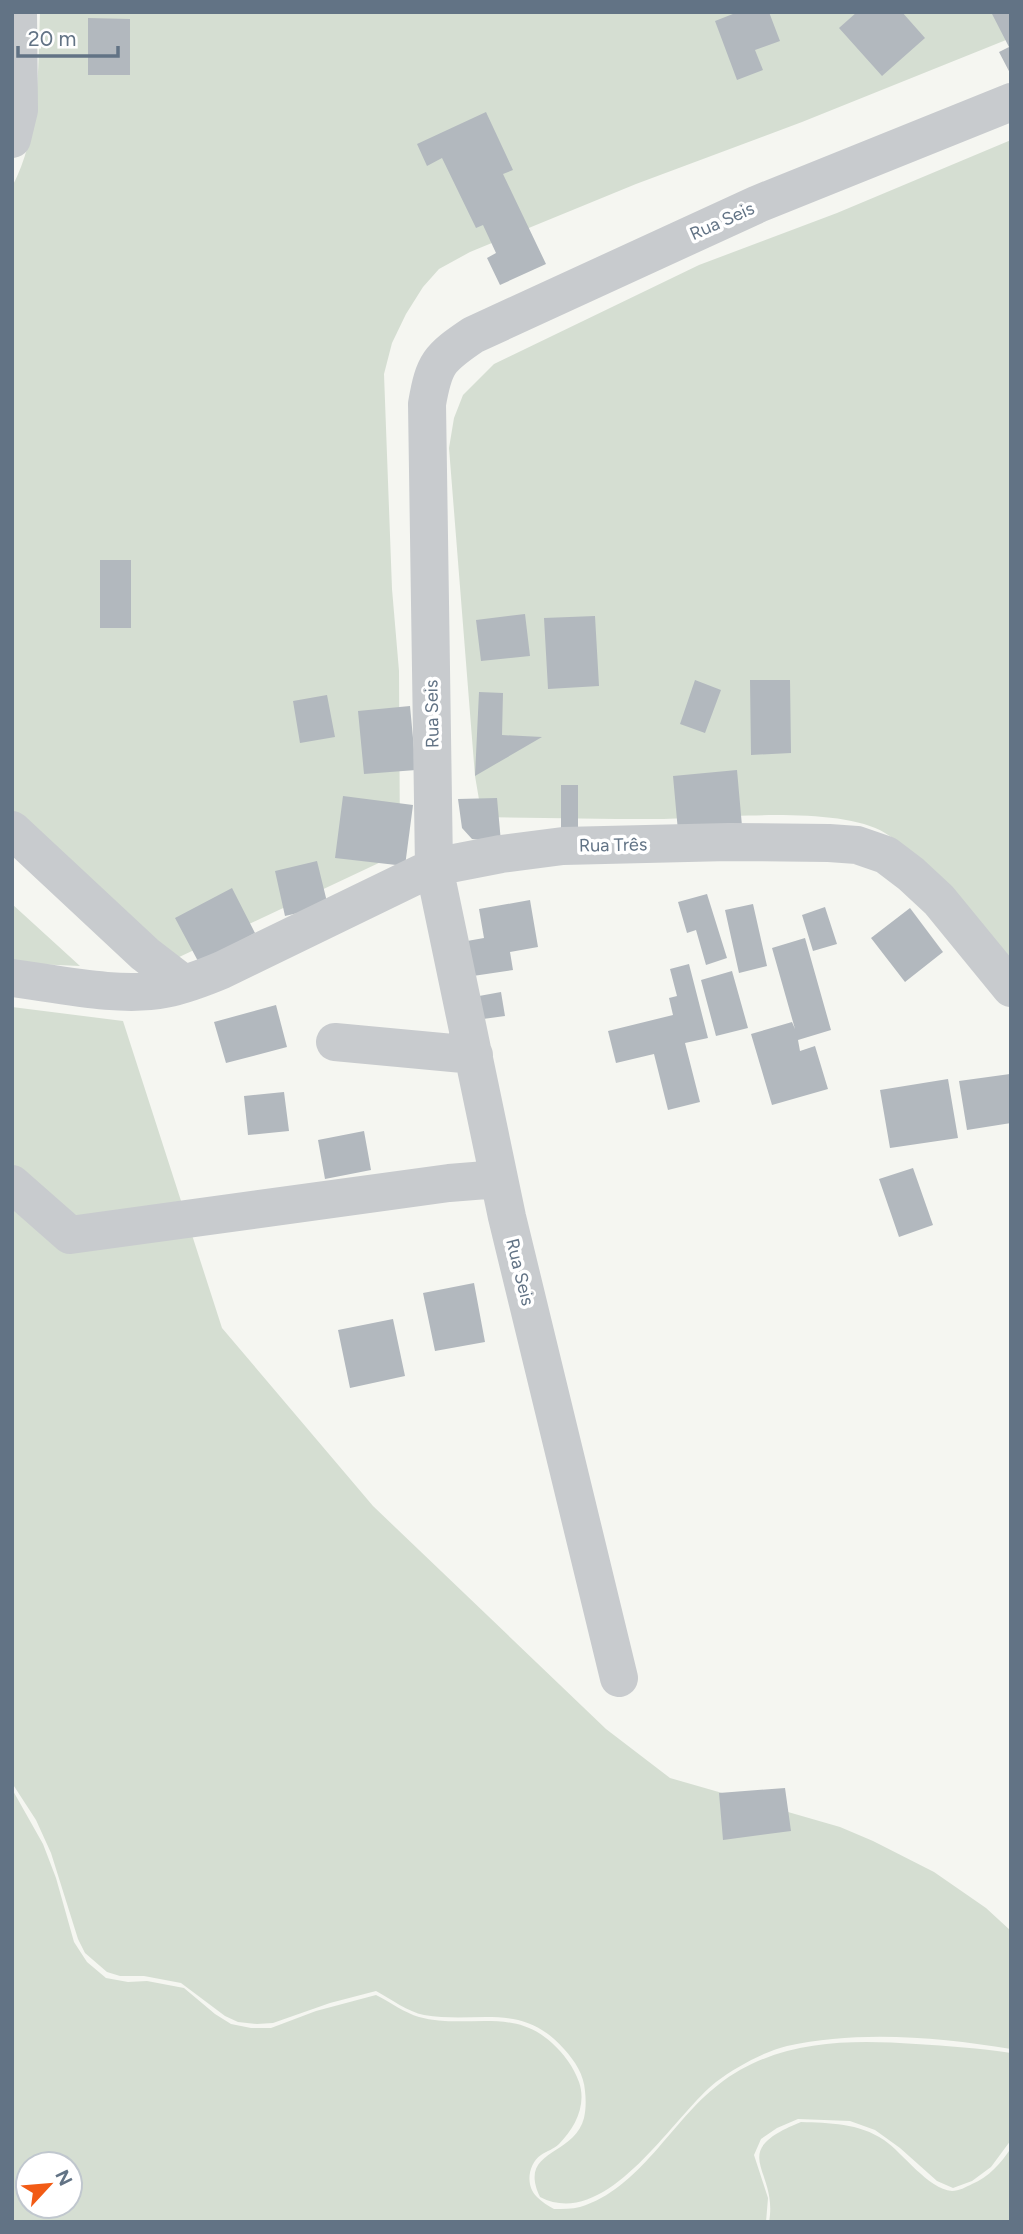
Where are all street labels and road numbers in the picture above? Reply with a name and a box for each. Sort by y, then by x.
street label: Rua Seis [686,197,758,245]
street label: Rua Seis [420,680,444,748]
street label: Rua Três [579,833,647,857]
street label: Rua Seis [501,1236,539,1308]

